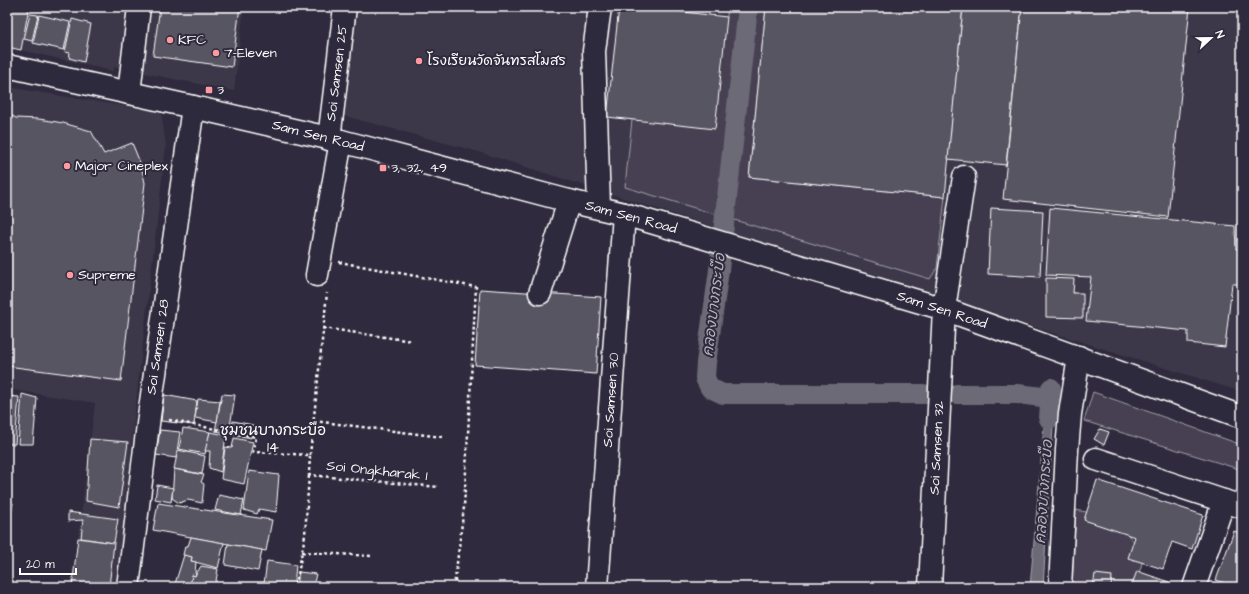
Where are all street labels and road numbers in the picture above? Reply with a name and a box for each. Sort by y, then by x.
street label: Soi Samsen 25 [321,24,353,122]
street label: Sam Sen Road [270,115,366,157]
street label: Sam Sen Road [583,195,679,239]
street label: Sam Sen Road [894,286,990,334]
street label: Soi Samsen 28 [141,298,175,396]
street label: Soi Samsen 30 [598,352,624,448]
street label: Soi Samsen 32 [925,401,949,495]
street label: Soi Ongkharak 1 [325,456,429,486]

